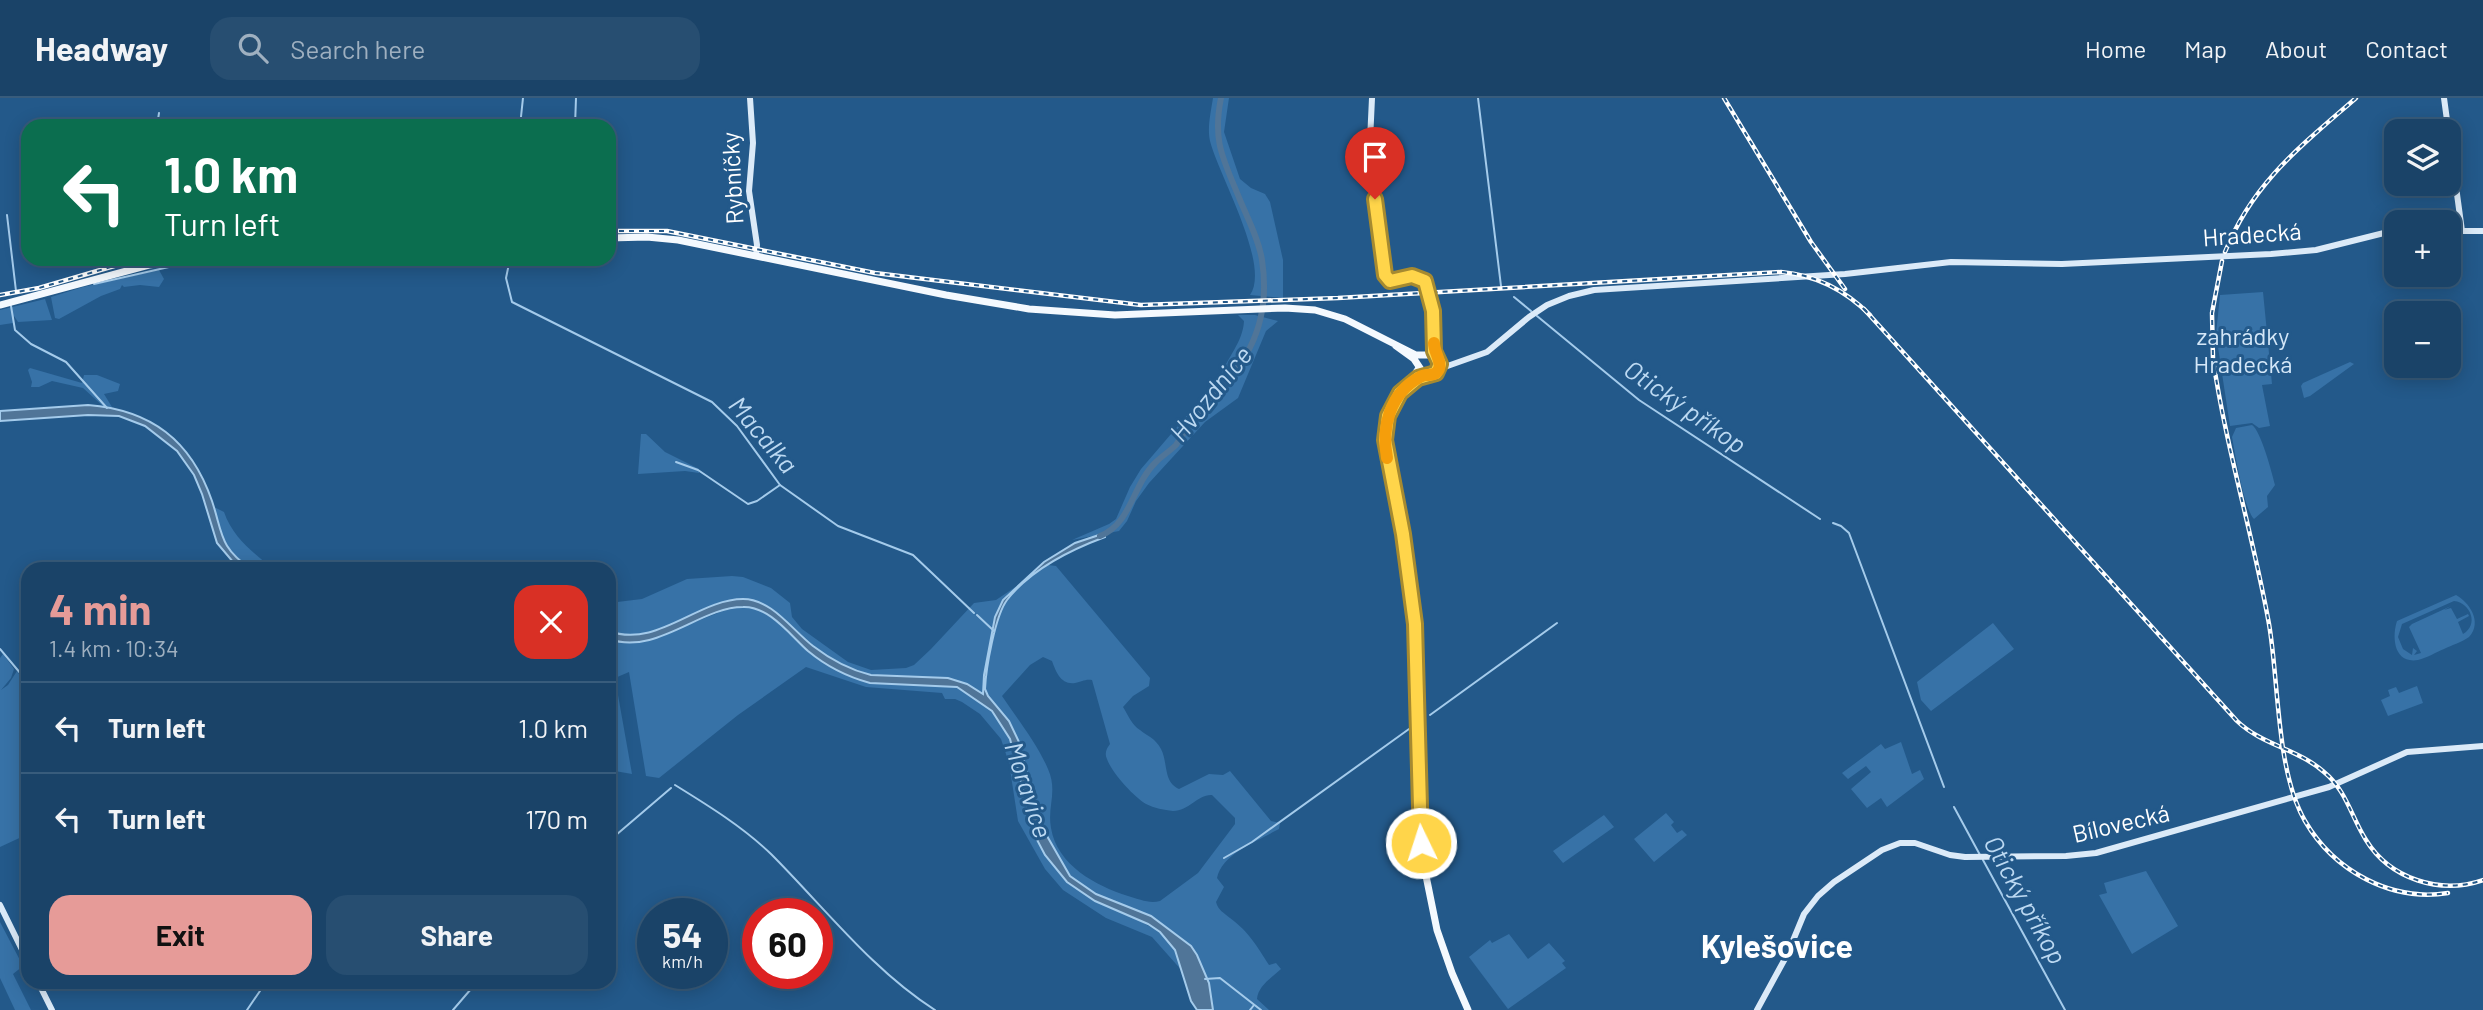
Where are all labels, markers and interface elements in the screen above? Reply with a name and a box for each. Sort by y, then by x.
search box [210,17,700,80]
text: Headway [35,28,168,68]
icon: search [234,29,272,67]
text: Search here [290,33,425,64]
text: Home [2085,34,2146,63]
text: Map [2184,34,2227,63]
text: About [2265,34,2327,63]
text: Contact [2365,34,2448,63]
map controls [2384,119,2461,378]
button: layers [2384,119,2461,196]
pin [1345,127,1405,199]
street label: Rybníčky [715,131,748,225]
icon: arrive [1356,138,1394,176]
text: 1.0 km [164,144,298,203]
icon: left [49,147,140,238]
text: Turn left [164,204,281,242]
button: + [2384,210,2461,287]
street label: Hradecká [2201,216,2302,251]
button: − [2384,301,2461,378]
park label: zahrádky Hradecká [2193,321,2293,378]
water label: Hvozdnice [1162,339,1258,447]
water label: Otický příkop [1619,352,1753,459]
water label: Macalka [723,389,805,479]
text: 4 min [49,583,152,633]
button: close [514,585,588,659]
text: 1.4 km · 10:34 [49,634,179,662]
icon: left [49,709,87,747]
text: Turn left [108,712,206,743]
text: 1.0 km [518,712,588,743]
water label: Moravice [999,738,1060,842]
street label: Bílovecká [2069,797,2172,848]
icon: left [49,800,87,838]
text: Turn left [108,803,206,834]
text: 170 m [525,803,588,834]
position arrow [1384,806,1458,880]
water label: Otický příkop [1978,830,2074,969]
button: Exit [49,895,312,975]
button: Share [326,895,588,975]
speed limit sign: 60 [742,898,833,989]
text: 54 [662,913,703,955]
district label: Kylešovice [1701,926,1853,964]
text: km/h [662,950,703,972]

